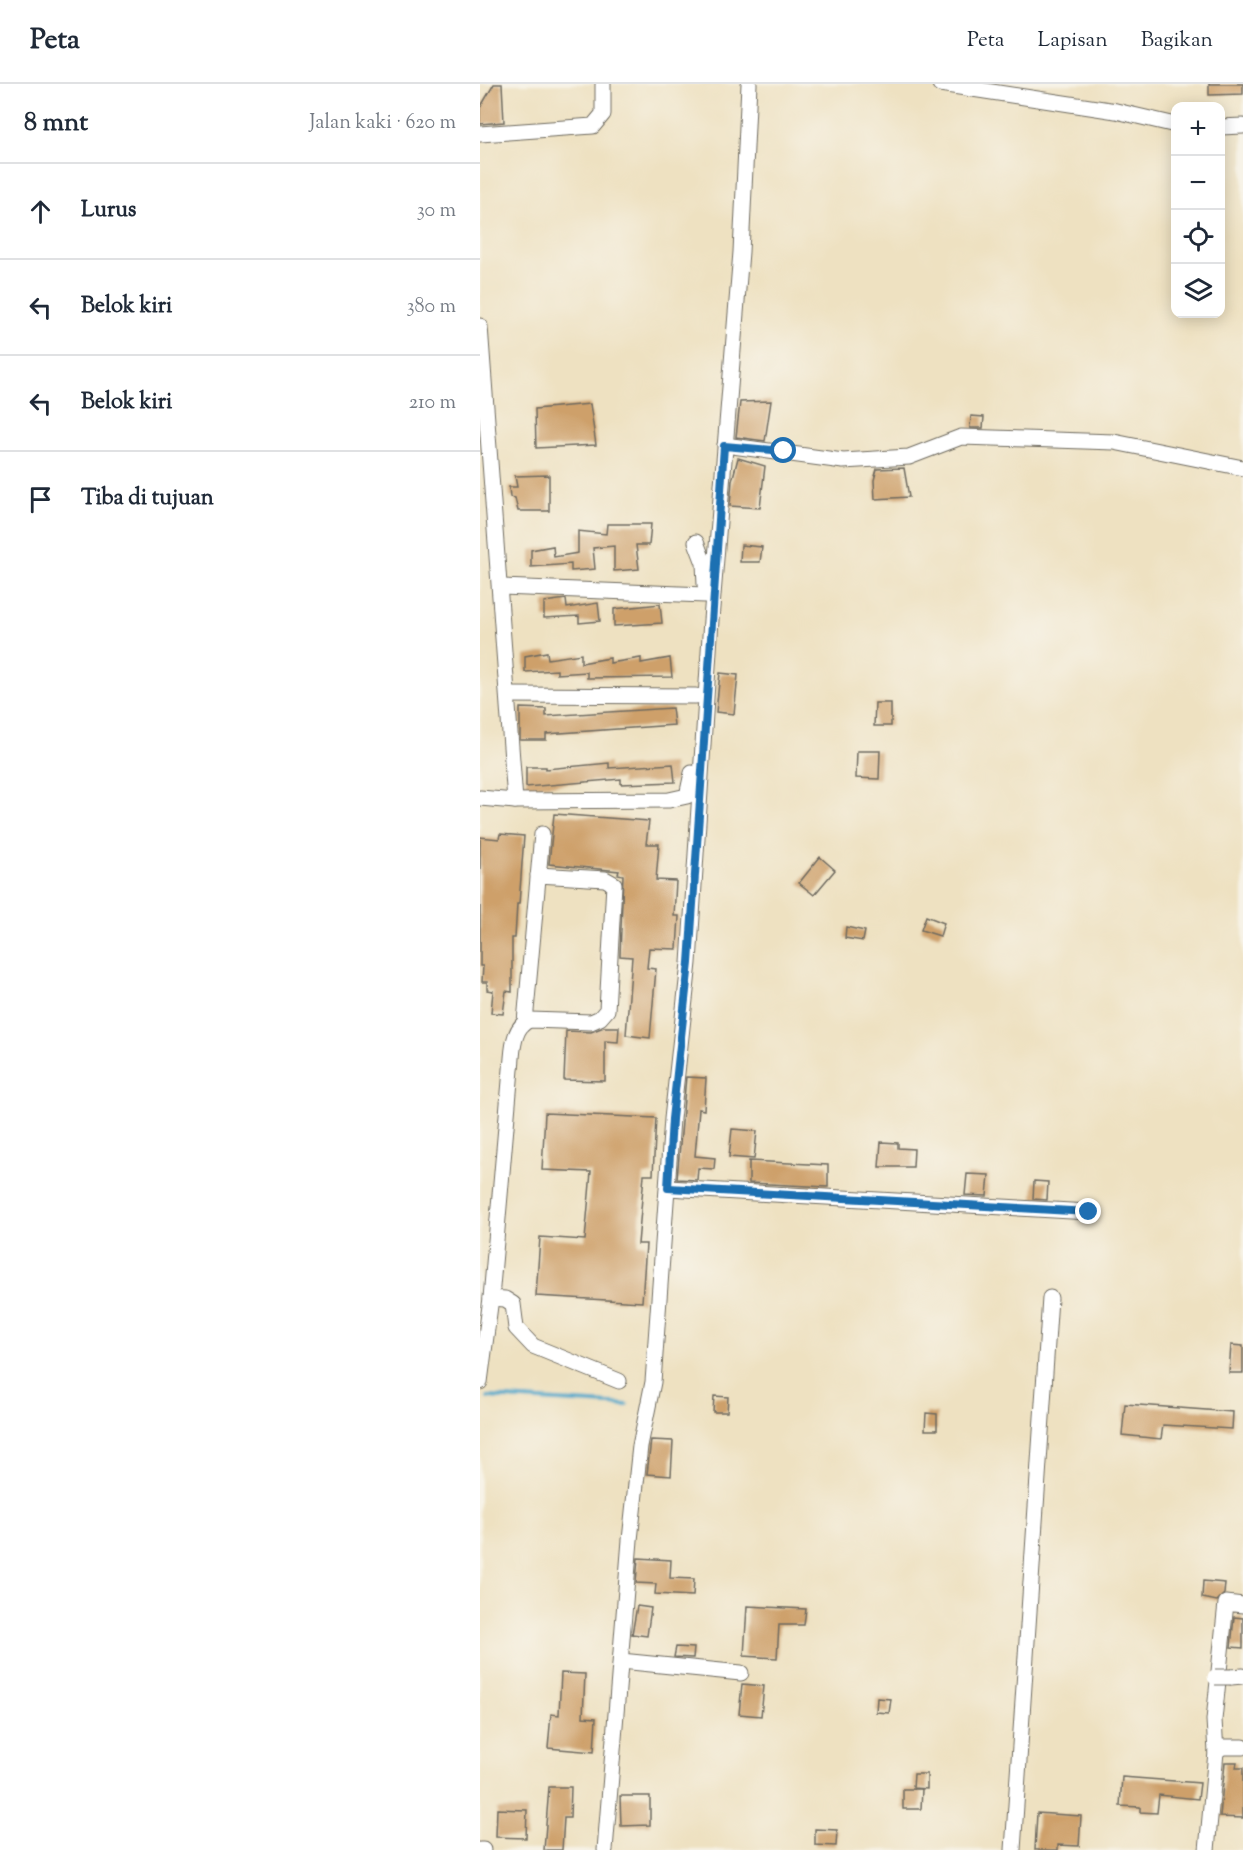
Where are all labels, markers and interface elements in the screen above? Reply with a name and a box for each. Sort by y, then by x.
text: Peta [30,21,80,61]
text: Peta [967,26,1005,56]
text: Lapisan [1038,26,1108,56]
text: Bagikan [1141,26,1213,56]
map controls [1171,102,1225,318]
button: + [1171,102,1225,156]
text: 8 mnt [24,105,88,142]
text: Jalan kaki · 620 m [309,109,456,138]
button: − [1171,156,1225,210]
icon: ahead [24,195,57,228]
text: Lurus [81,195,137,227]
text: 30 m [417,197,456,226]
button: locate [1171,210,1225,264]
button: layers [1171,264,1225,318]
icon: left [24,291,57,324]
text: Belok kiri [81,291,172,323]
text: 380 m [407,293,456,322]
icon: left [24,387,57,420]
text: Belok kiri [81,387,172,419]
text: 210 m [409,389,456,418]
route start [770,437,796,463]
icon: arrive [24,483,57,516]
text: Tiba di tujuan [81,483,214,515]
route end [1075,1198,1101,1224]

